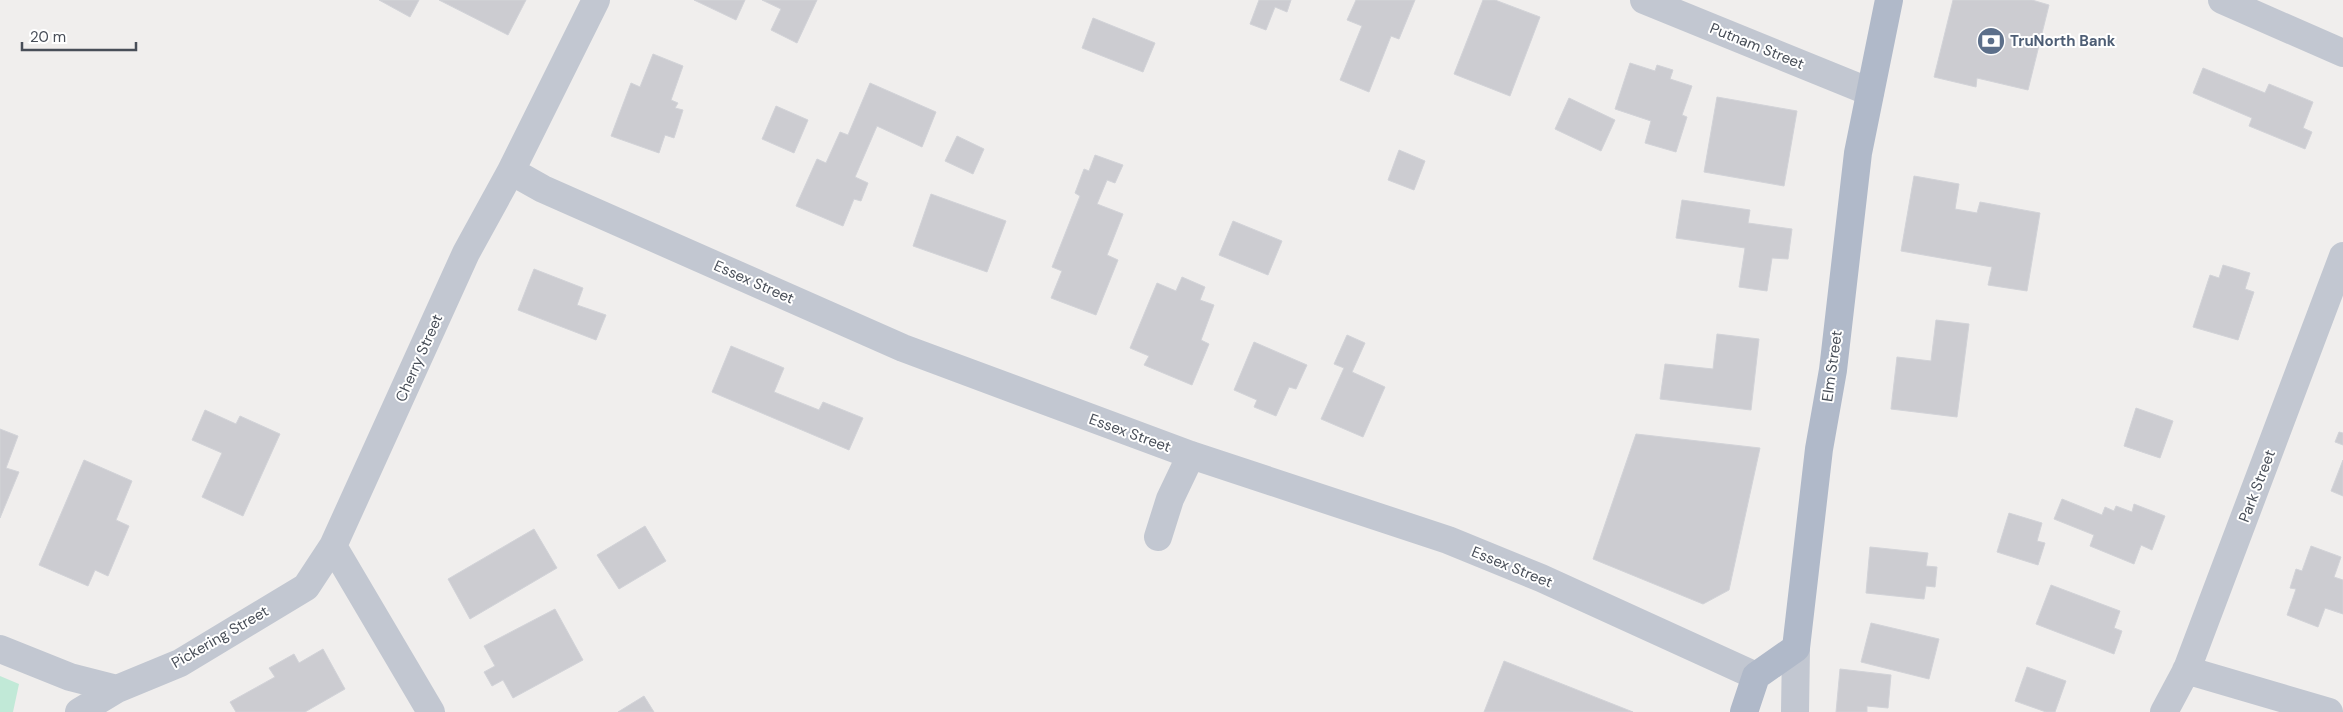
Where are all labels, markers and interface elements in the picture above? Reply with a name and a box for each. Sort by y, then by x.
street label: Putnam Street [1707,18,1807,74]
scale bar [22,20,136,52]
bank icon: TruNorth Bank [1976,26,2006,56]
text: 20 m [30,27,66,47]
place label: TruNorth Bank [2010,31,2116,51]
street label: Essex Street [711,255,797,309]
street label: Cherry Street [391,311,447,405]
street label: Elm Street [1817,329,1847,403]
street label: Essex Street [1086,409,1174,457]
street label: Park Street [2234,447,2280,525]
street label: Essex Street [1469,542,1556,592]
street label: Pickering Street [168,601,272,673]

